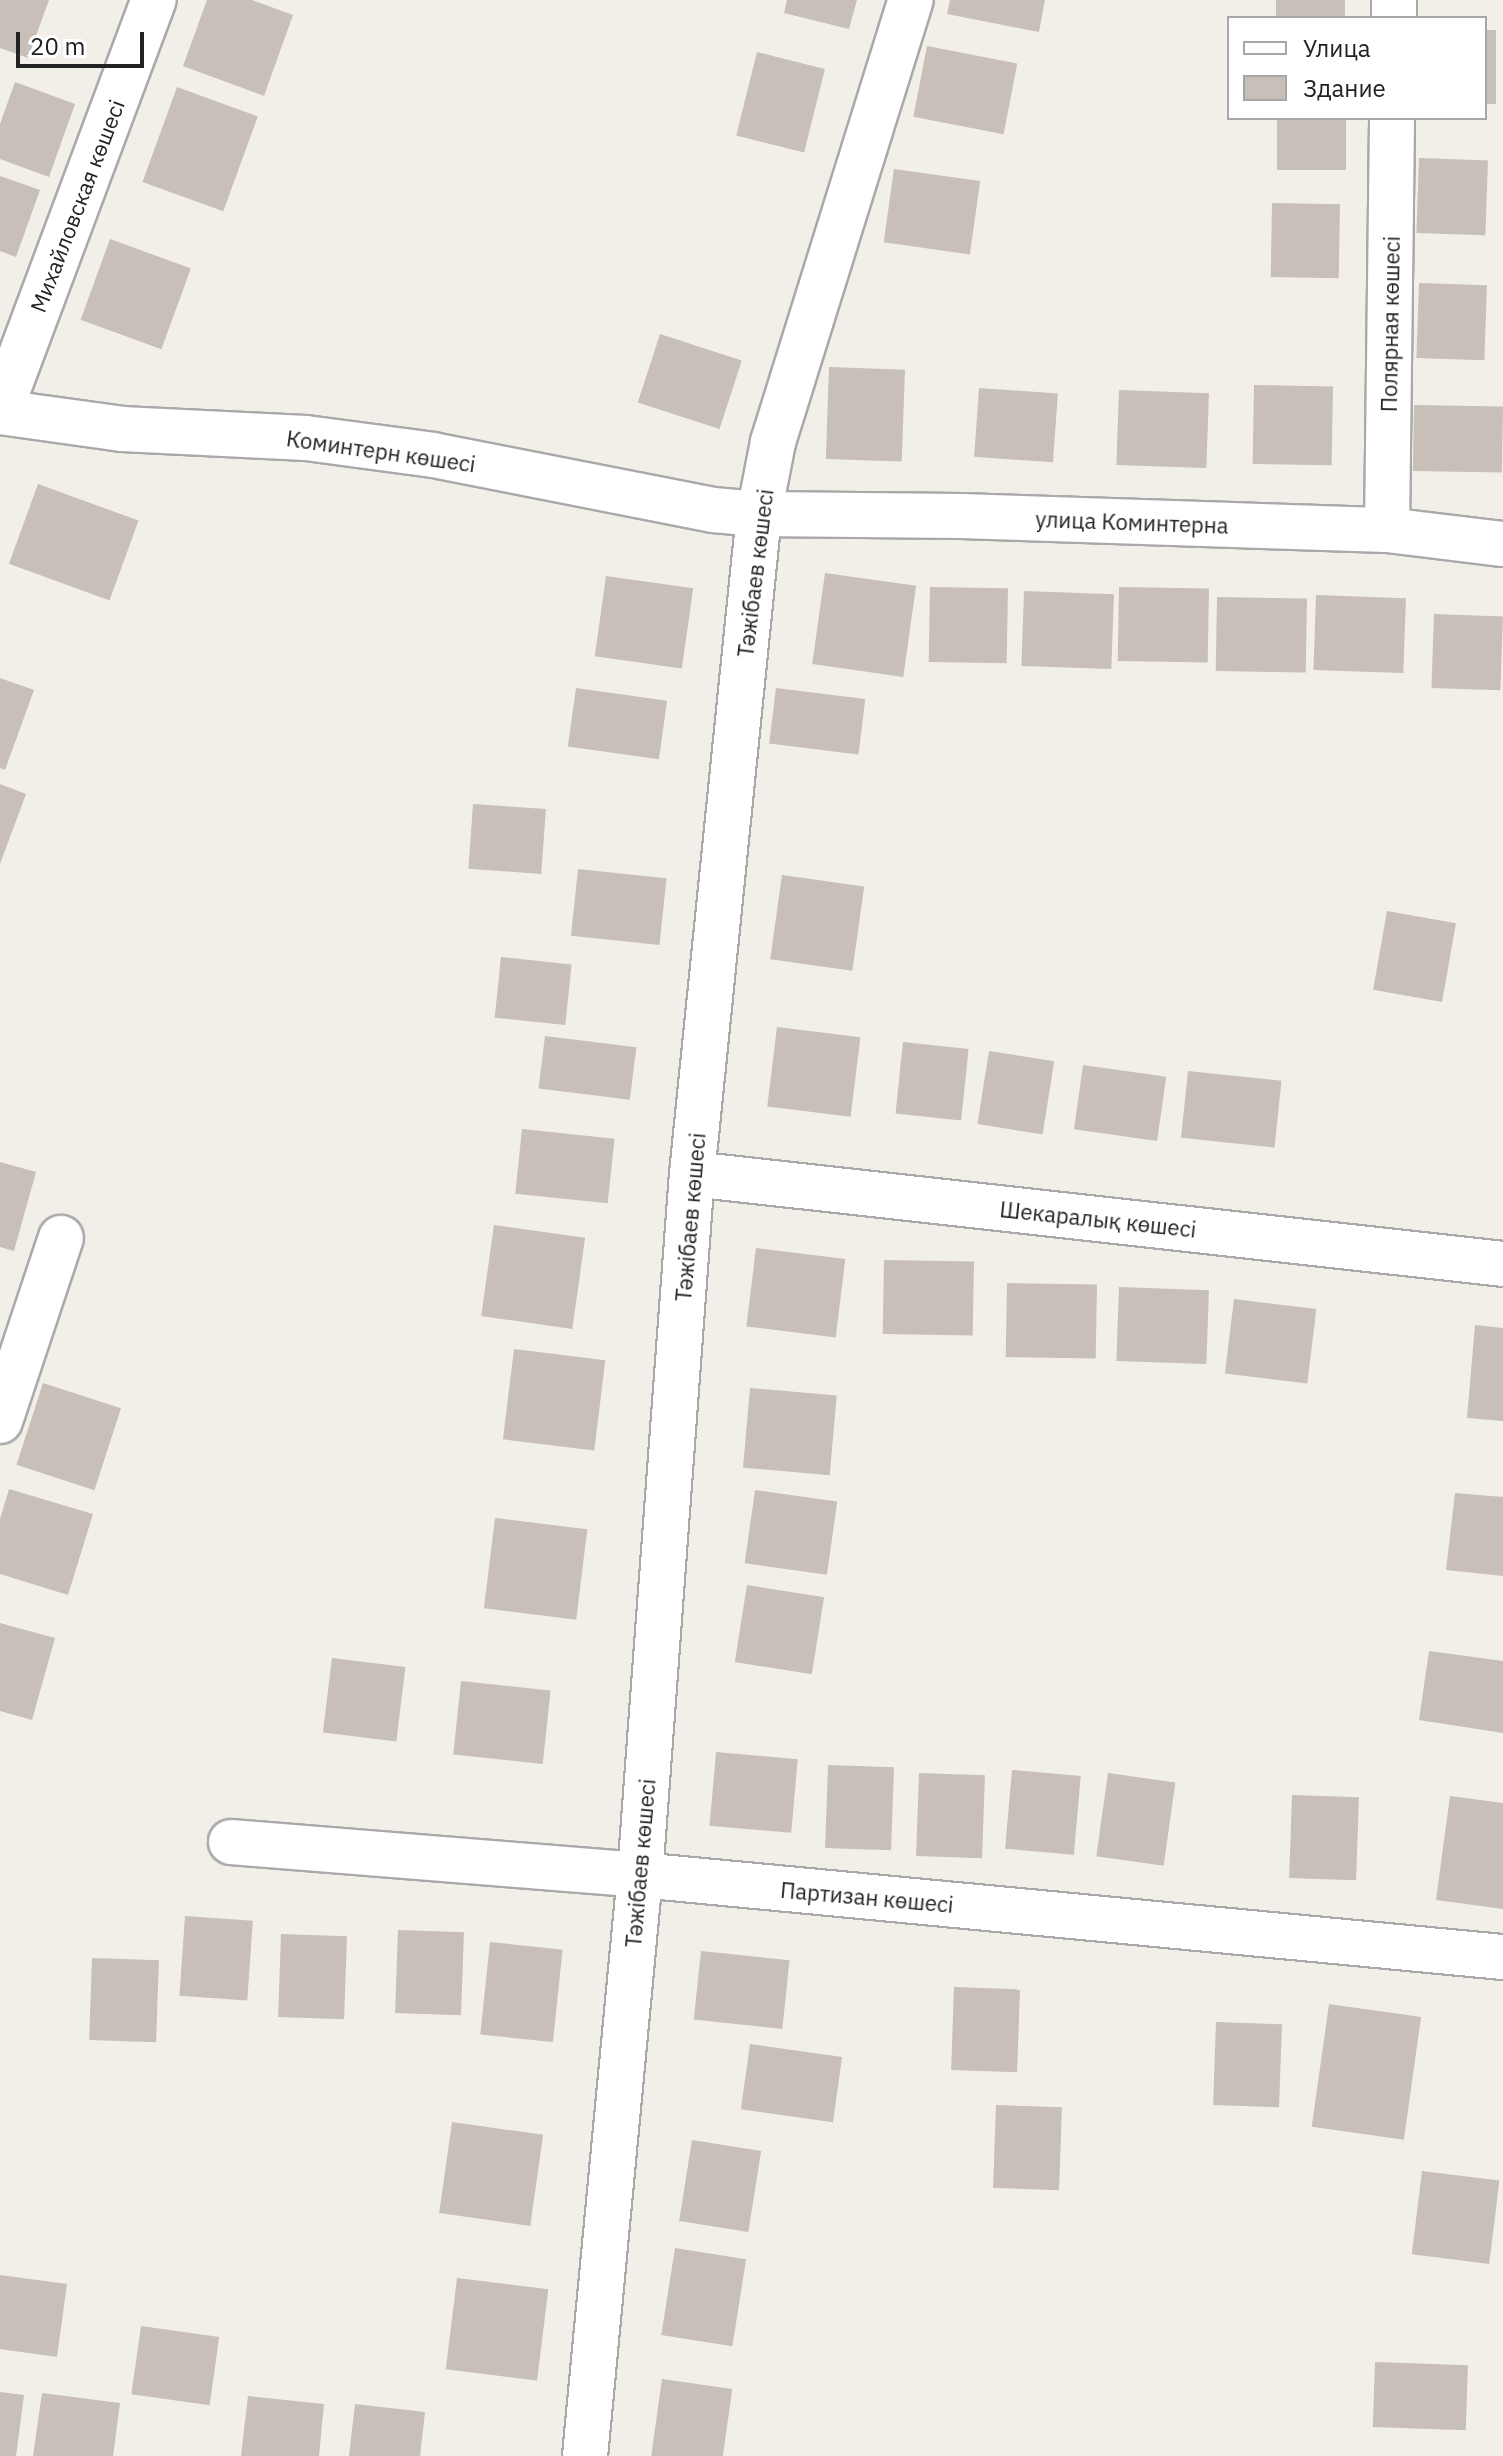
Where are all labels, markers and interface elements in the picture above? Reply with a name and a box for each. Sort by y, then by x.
scale bar [20,16,148,66]
legend [1227,16,1487,120]
text: 20 m [30,30,85,62]
text: Улица [1303,32,1371,64]
text: Здание [1303,72,1386,104]
street label: Михайловская көшесі [24,96,130,316]
street label: Полярная көшесі [1375,236,1405,412]
street label: Коминтерн көшесі [285,425,477,477]
street label: Тәжібаев көшесі [732,487,778,659]
street label: улица Коминтерна [1035,505,1229,539]
street label: Тәжібаев көшесі [669,1132,711,1302]
street label: Шекаралық көшесі [998,1196,1198,1242]
street label: Тәжібаев көшесі [619,1778,661,1948]
street label: Партизан көшесі [779,1876,955,1918]

